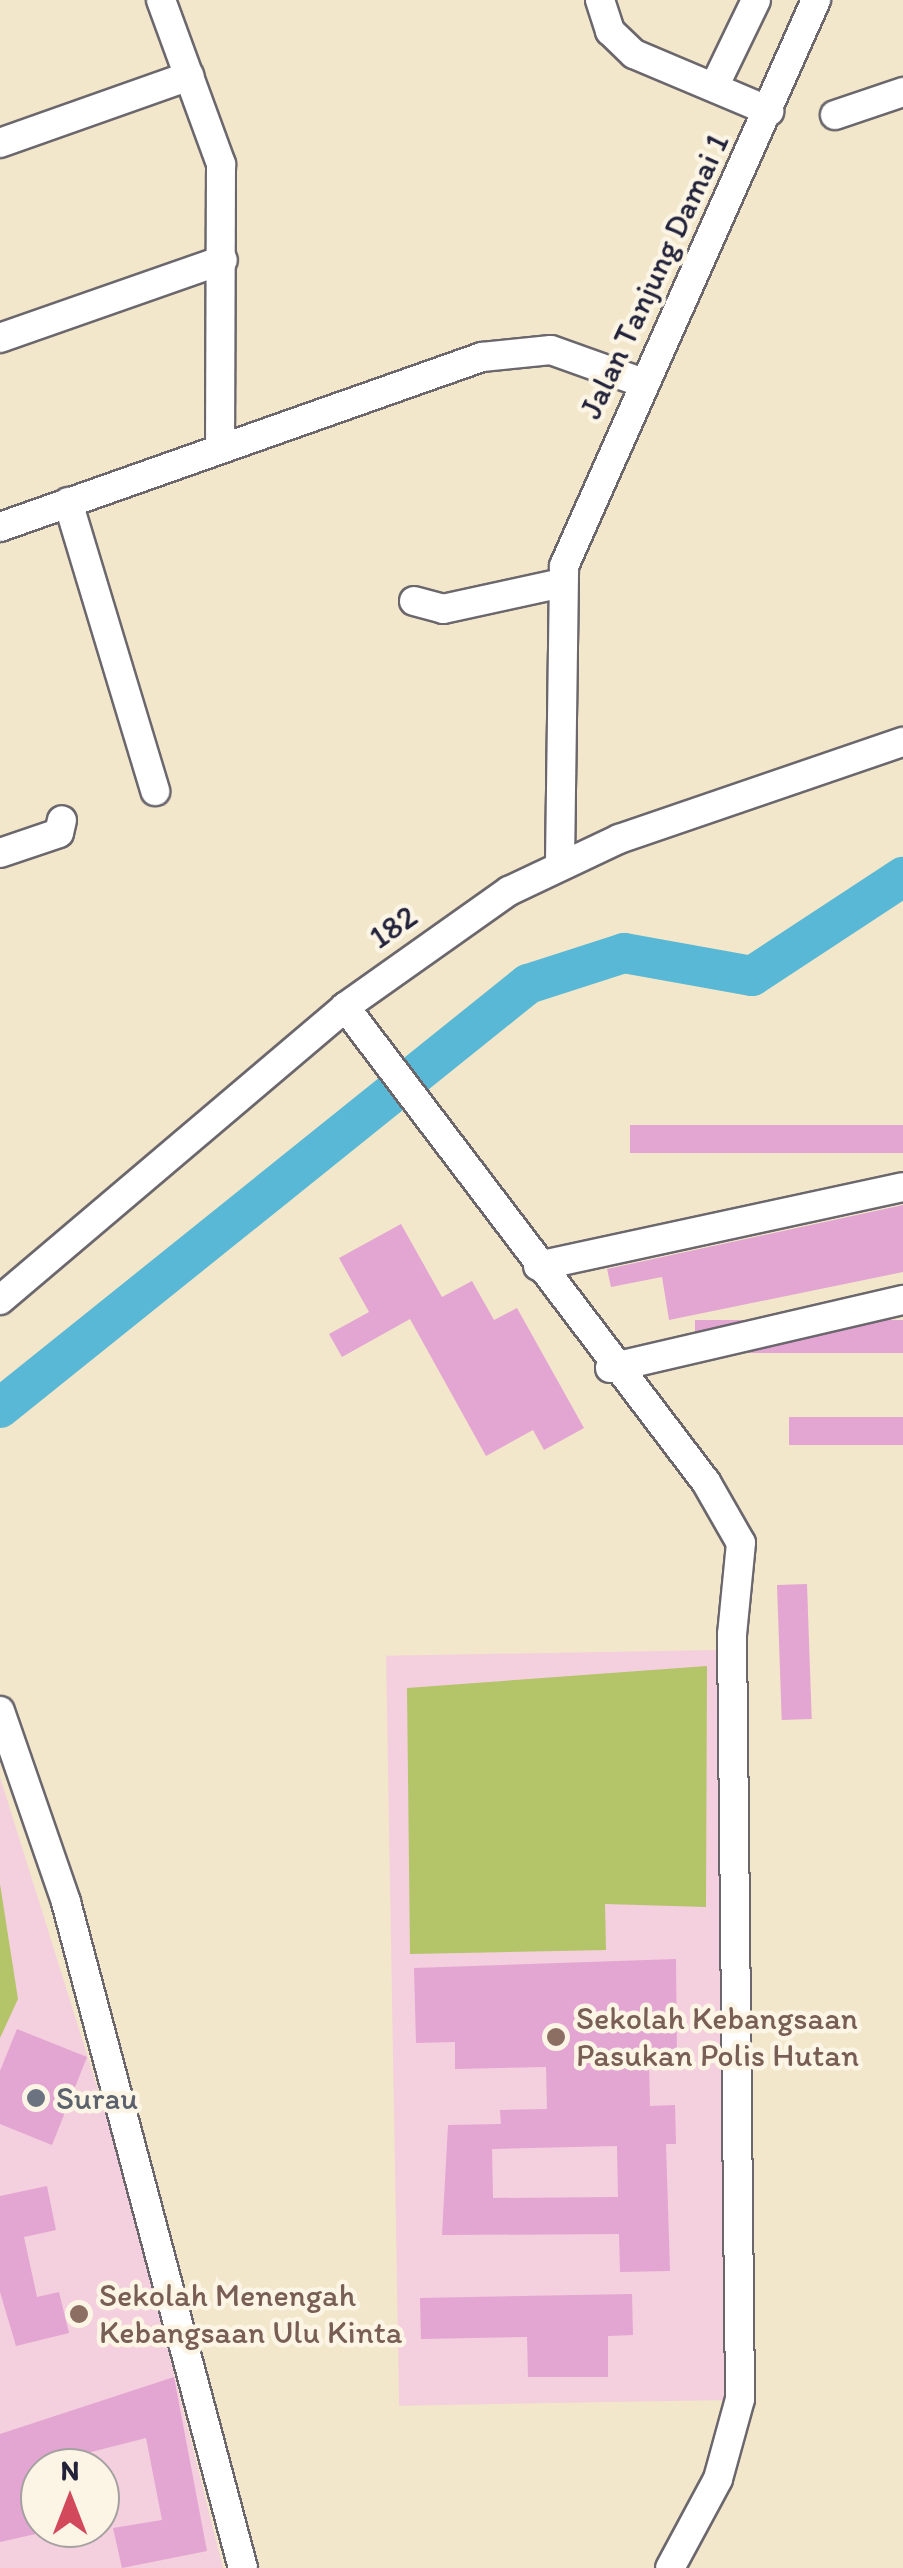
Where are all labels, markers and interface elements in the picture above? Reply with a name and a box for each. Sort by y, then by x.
street label: Jalan Tanjung Damai 1 [572,128,736,424]
street label: 182 [362,897,424,957]
place label: Sekolah Kebangsaan Pasukan Polis Hutan [576,2000,858,2075]
marker: Sekolah Kebangsaan Pasukan Polis Hutan [545,2026,567,2048]
place label: Surau [56,2079,138,2117]
marker: Surau [25,2087,47,2109]
place label: Sekolah Menengah Kebangsaan Ulu Kinta [99,2277,402,2352]
marker: Sekolah Menengah Kebangsaan Ulu Kinta [68,2303,90,2325]
north arrow [20,2448,120,2548]
text: N [61,2453,79,2487]

